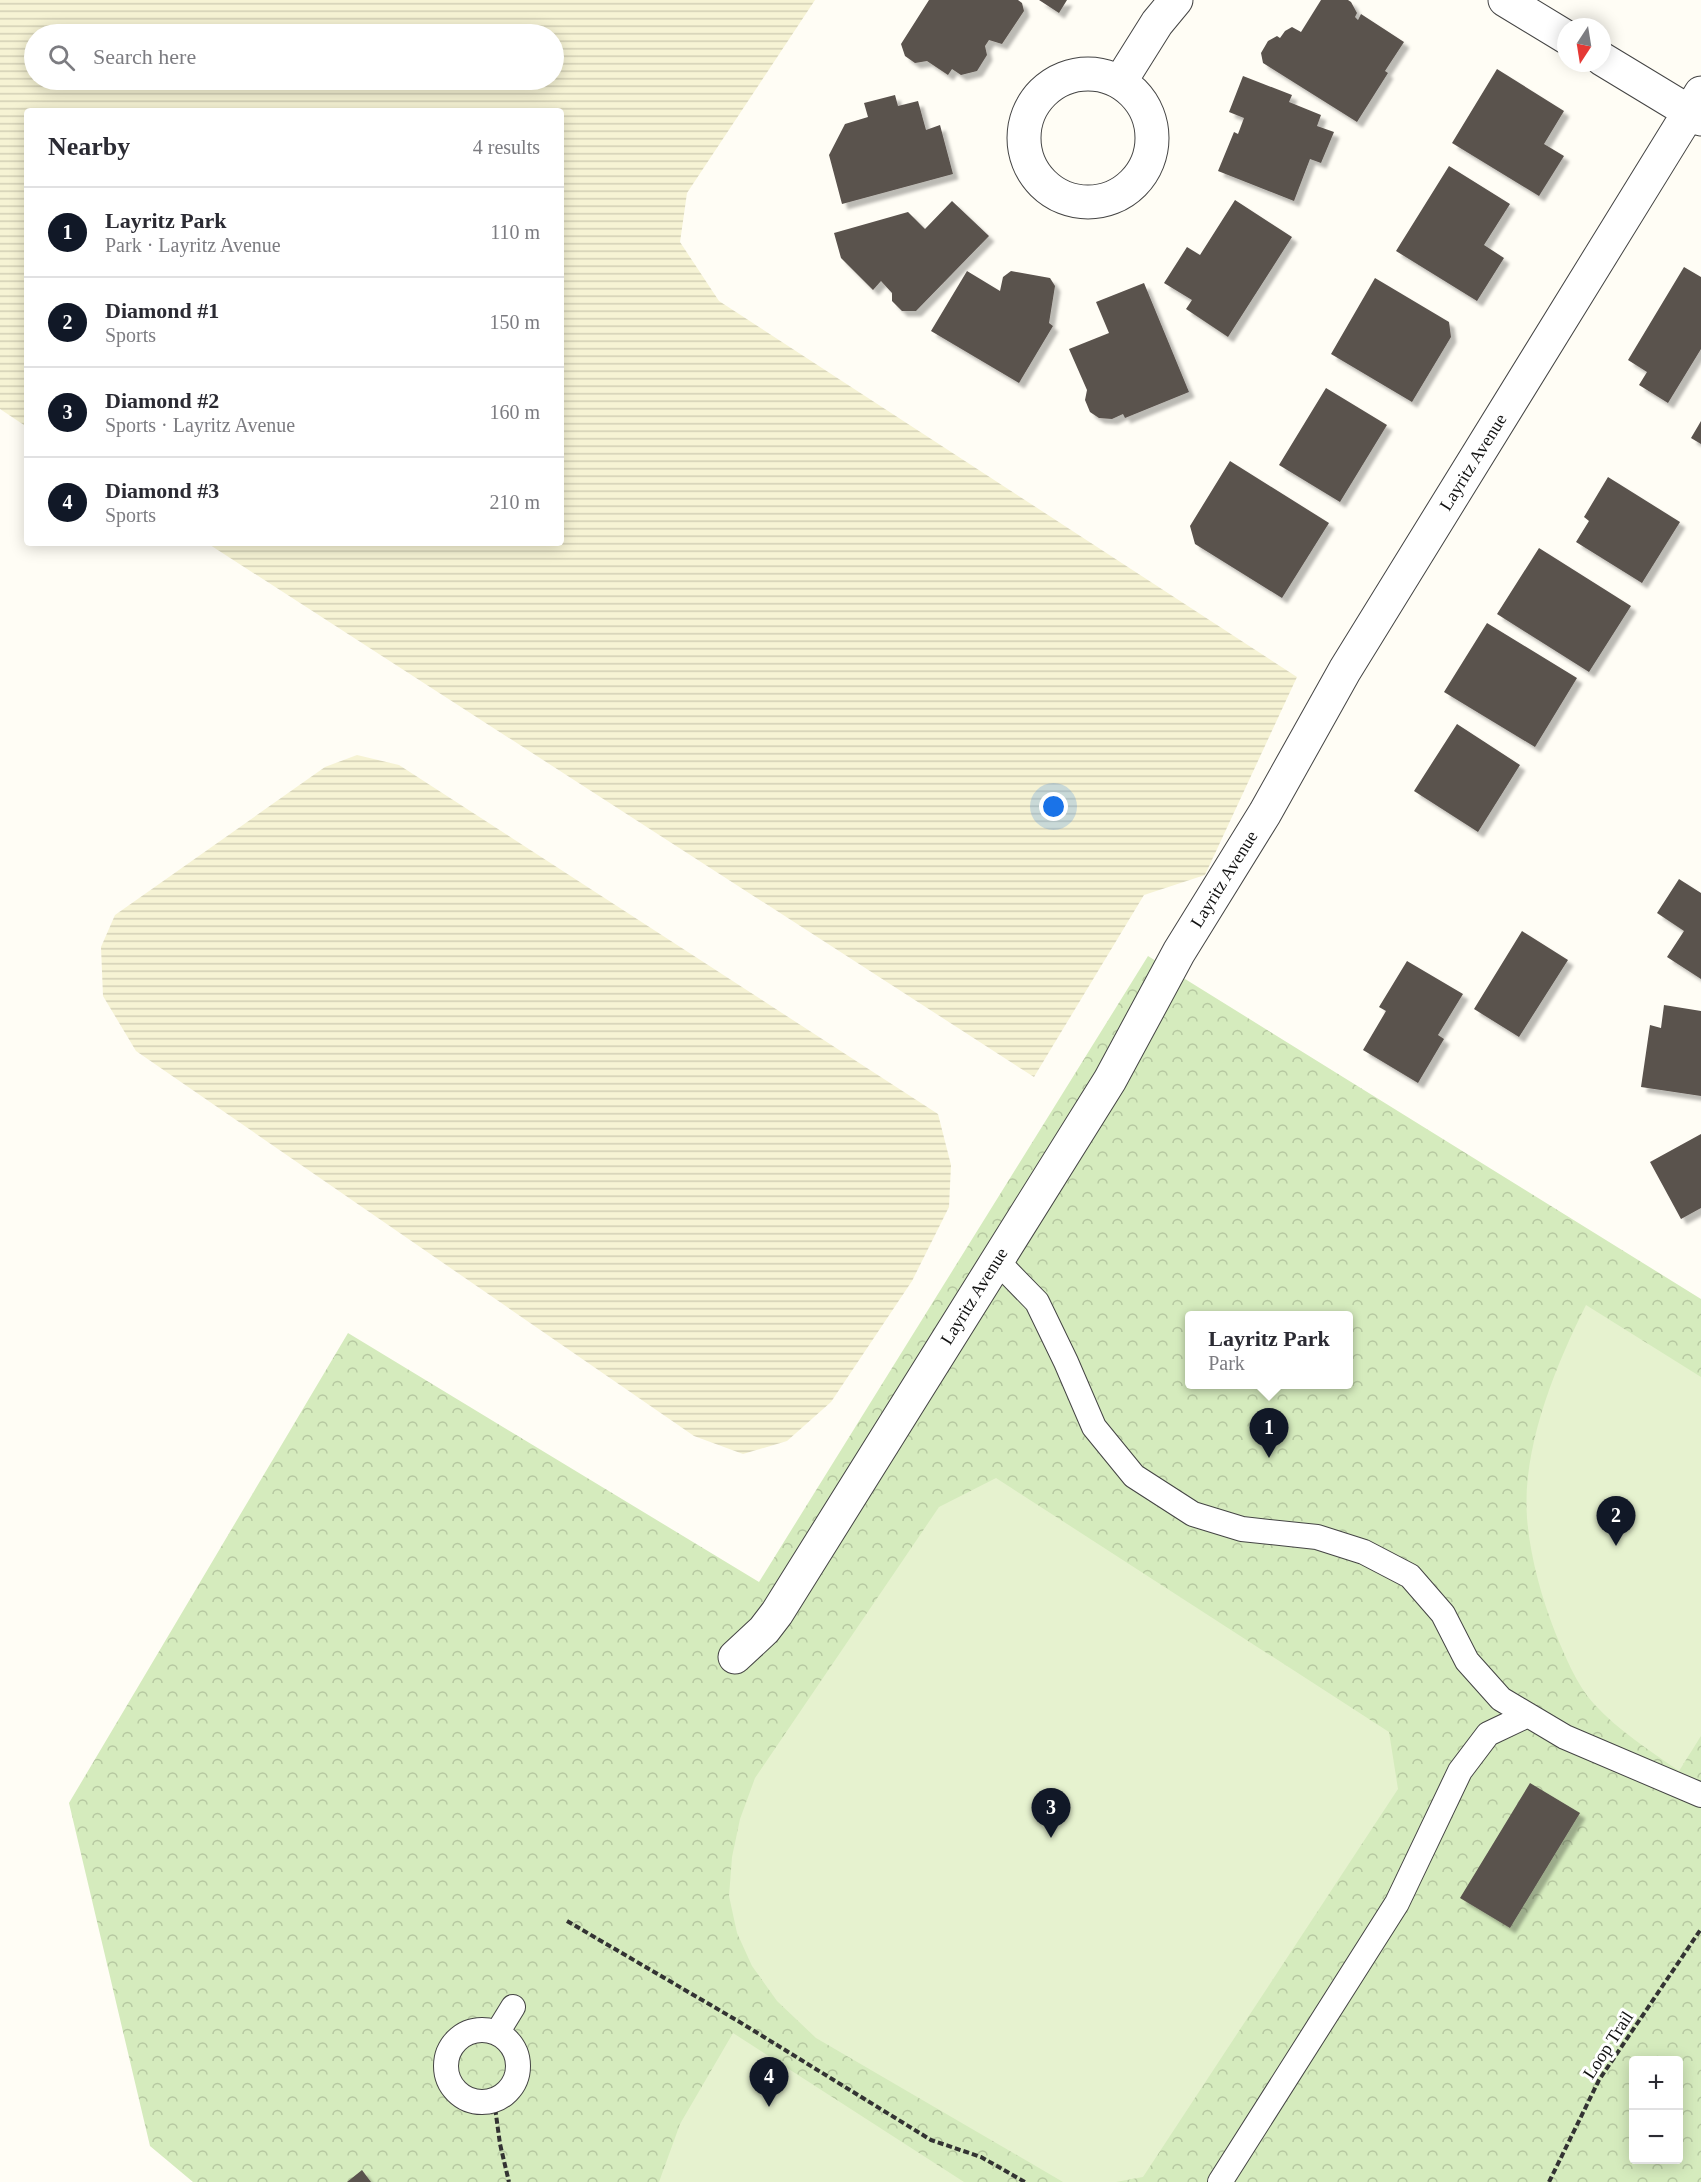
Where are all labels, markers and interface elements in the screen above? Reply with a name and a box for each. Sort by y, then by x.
north arrow [1557,18,1611,72]
search box [24,24,564,90]
icon: search [45,41,78,74]
text: Search here [93,44,196,69]
text: Nearby [48,132,130,161]
text: 4 results [473,136,540,158]
text: Layritz Park [105,208,227,233]
text: 1 [63,221,73,243]
text: 110 m [490,221,540,243]
text: Park · Layritz Avenue [105,234,281,256]
text: Diamond #1 [105,298,219,323]
text: 2 [63,311,73,333]
text: 150 m [489,311,540,333]
text: Sports [105,324,156,346]
text: Diamond #2 [105,388,219,413]
text: 3 [63,401,73,423]
text: 160 m [489,401,540,423]
street label: Layritz Avenue [1435,410,1511,514]
text: Sports · Layritz Avenue [105,414,295,436]
text: Diamond #3 [105,478,219,503]
text: 4 [63,491,73,513]
text: 210 m [489,491,540,513]
text: Sports [105,504,156,526]
your location [1039,792,1068,821]
street label: Layritz Avenue [1186,827,1262,931]
street label: Layritz Avenue [936,1244,1012,1348]
popup [1185,1311,1353,1389]
text: Layritz Park [1208,1326,1330,1351]
text: Park [1208,1352,1245,1374]
pin: 1 [1250,1408,1288,1458]
pin: 2 [1596,1496,1636,1546]
pin: 3 [1032,1788,1070,1838]
street label: Loop Trail [1579,2007,1637,2083]
map controls [1629,2056,1683,2164]
button: + [1629,2056,1683,2110]
pin: 4 [750,2058,788,2107]
button: − [1629,2110,1683,2164]

